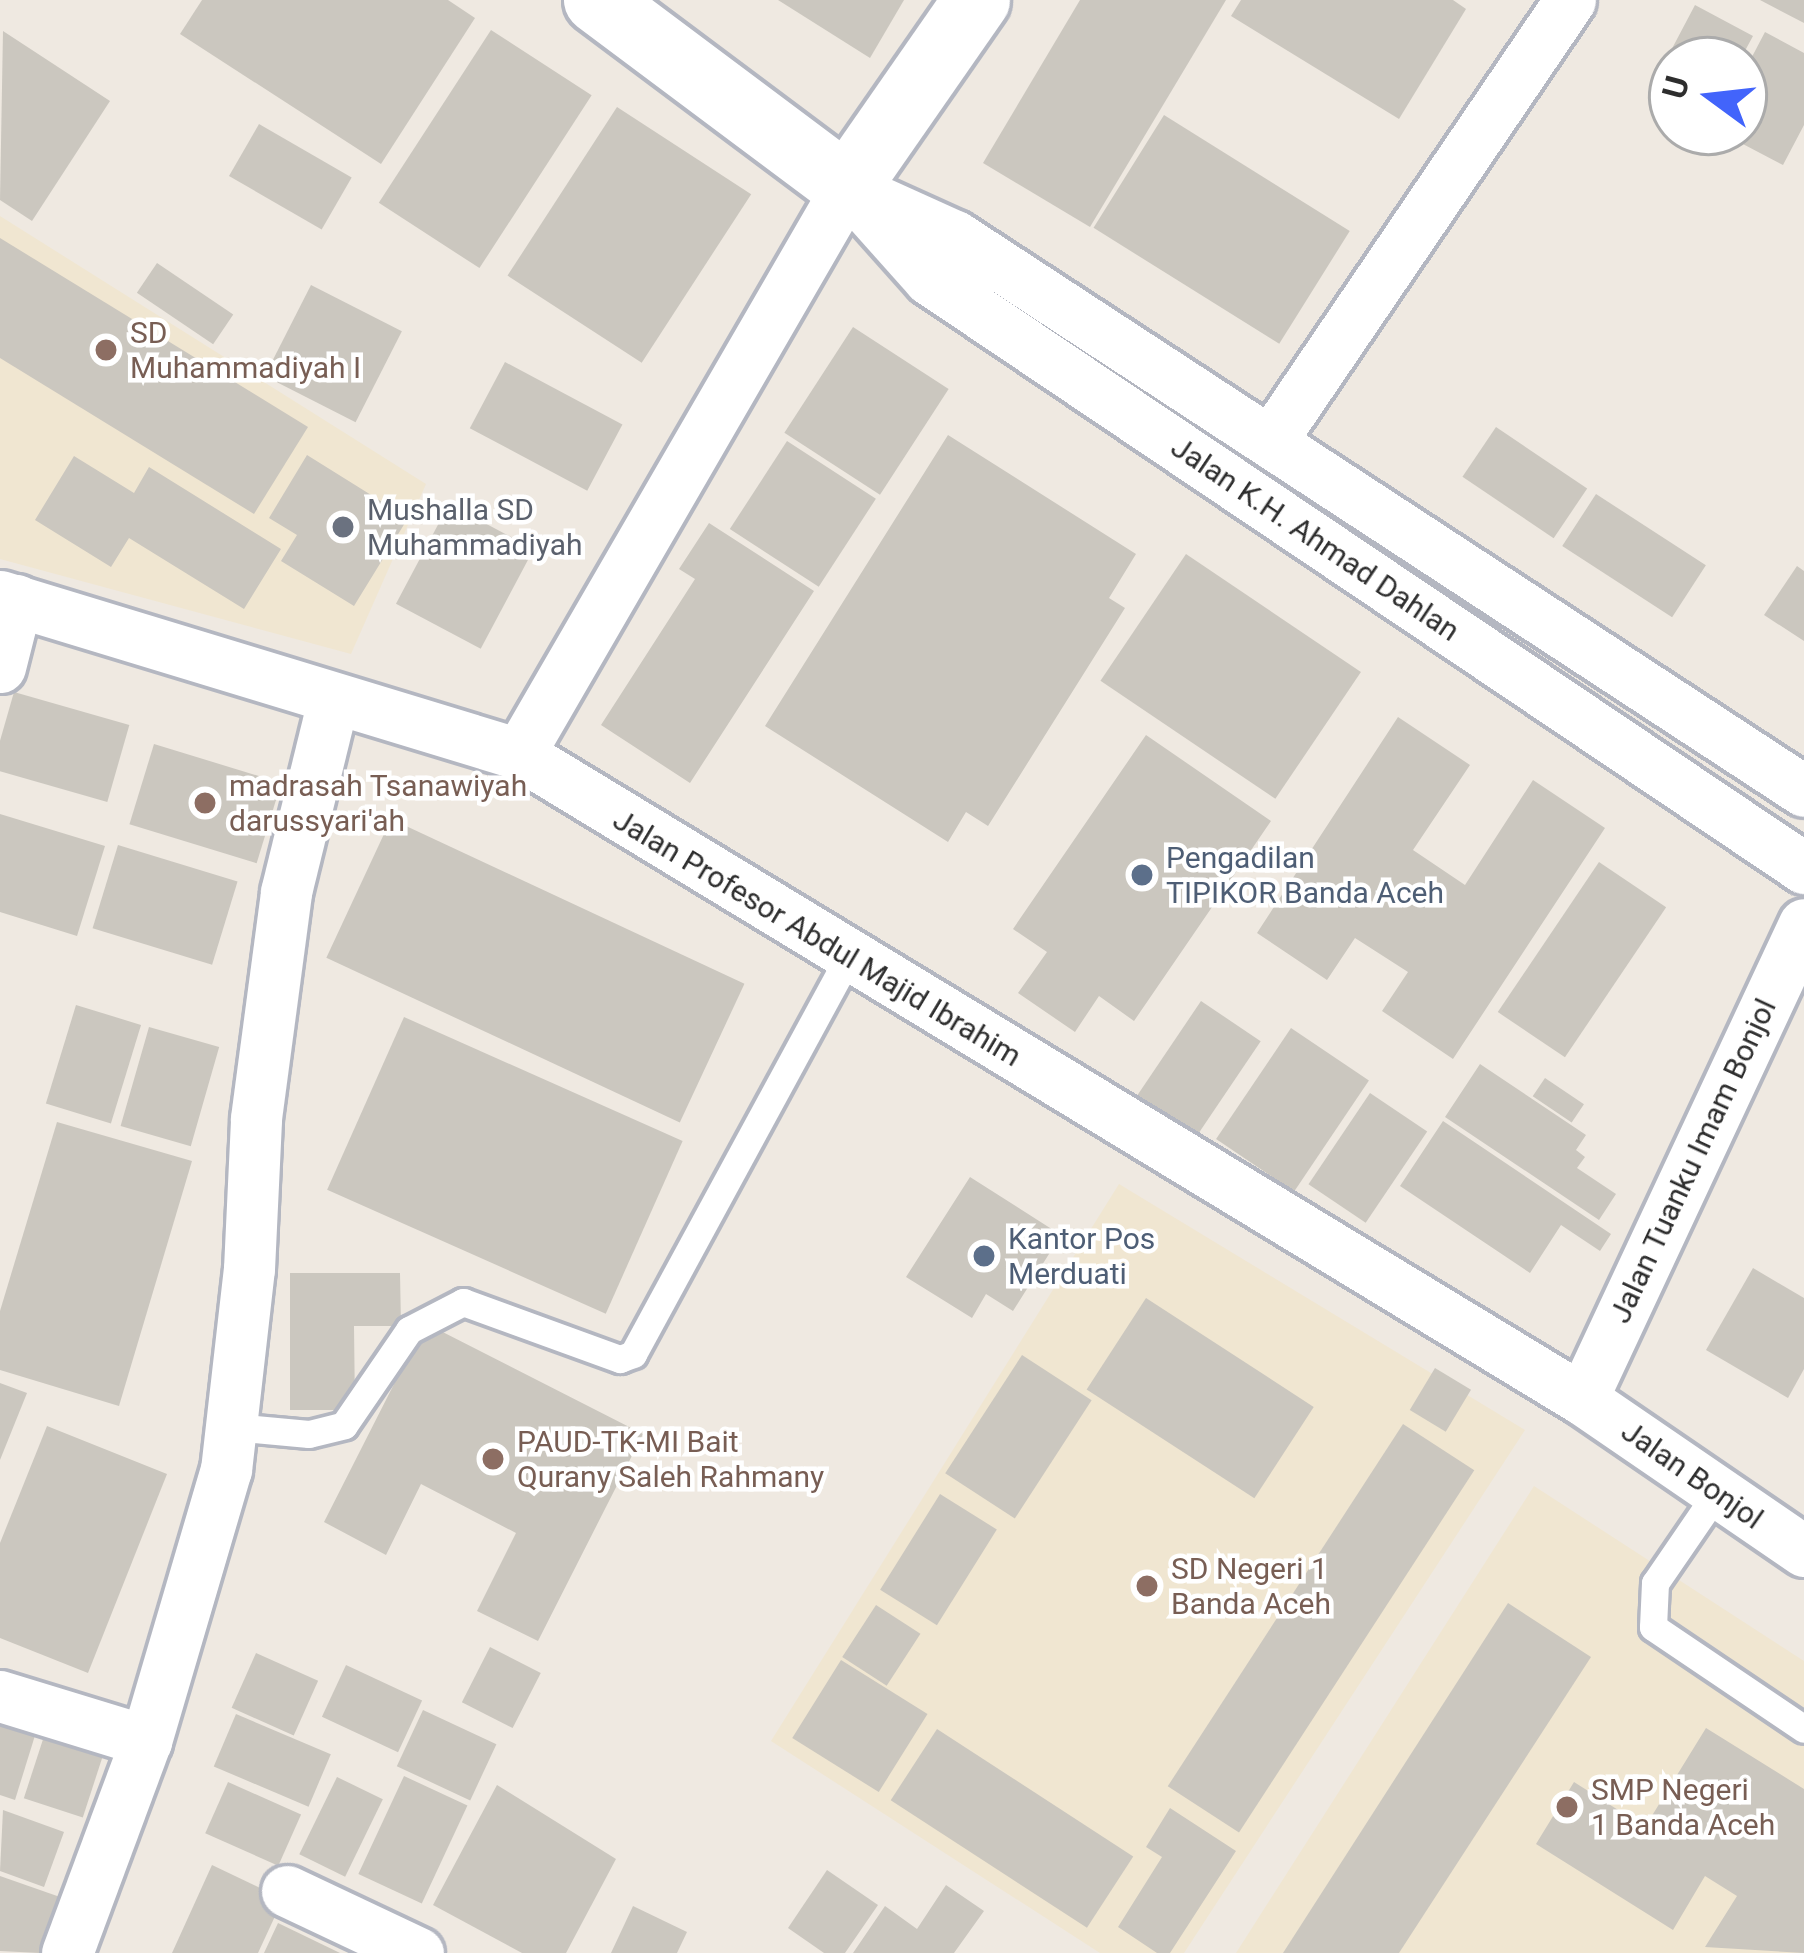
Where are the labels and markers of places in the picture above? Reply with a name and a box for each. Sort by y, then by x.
place label: SD Muhammadiyah I [130,315,361,386]
marker: SD Muhammadiyah I [93,337,119,363]
place label: Mushalla SD Muhammadiyah [367,492,583,562]
marker: Mushalla SD Muhammadiyah [330,514,356,540]
place label: madrasah Tsanawiyah darussyari'ah [229,768,528,838]
marker: madrasah Tsanawiyah darussyari'ah [192,790,218,816]
place label: Pengadilan TIPIKOR Banda Aceh [1166,840,1444,910]
marker: Pengadilan TIPIKOR Banda Aceh [1129,862,1155,888]
place label: Kantor Pos Merduati [1008,1221,1155,1292]
marker: Kantor Pos Merduati [971,1243,997,1269]
place label: PAUD-TK-MI Bait Qurany Saleh Rahmany [517,1424,824,1494]
marker: PAUD-TK-MI Bait Qurany Saleh Rahmany [480,1446,506,1472]
place label: SD Negeri 1 Banda Aceh [1171,1551,1331,1622]
marker: SD Negeri 1 Banda Aceh [1134,1573,1160,1599]
place label: SMP Negeri 1 Banda Aceh [1591,1772,1775,1842]
marker: SMP Negeri 1 Banda Aceh [1554,1794,1580,1820]

